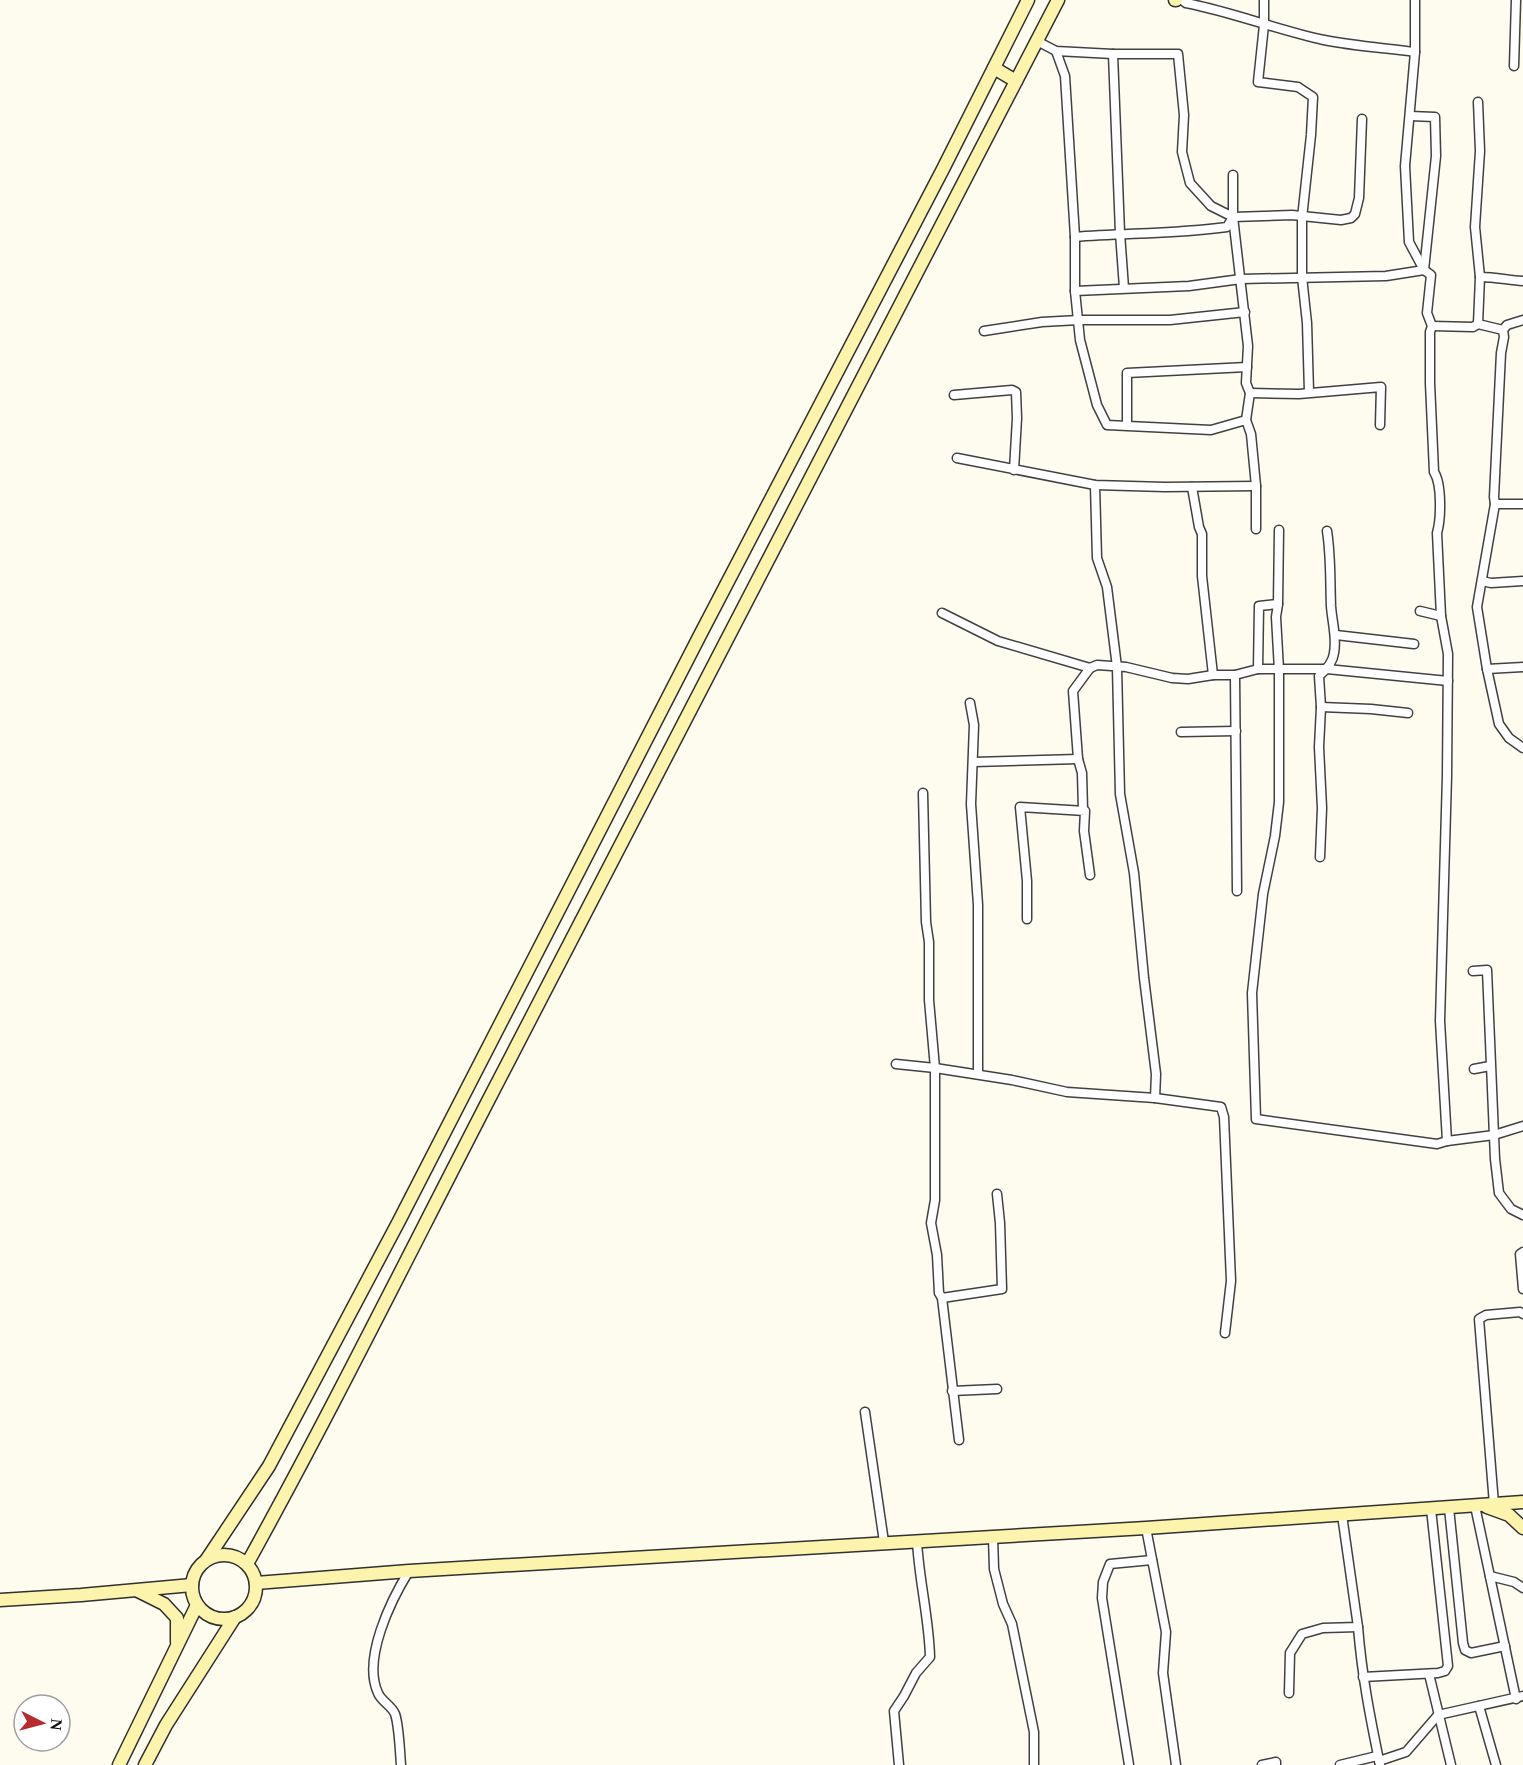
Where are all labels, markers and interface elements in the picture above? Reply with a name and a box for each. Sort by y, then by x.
north arrow [12,1693,72,1753]
text: N [47,1718,65,1732]

